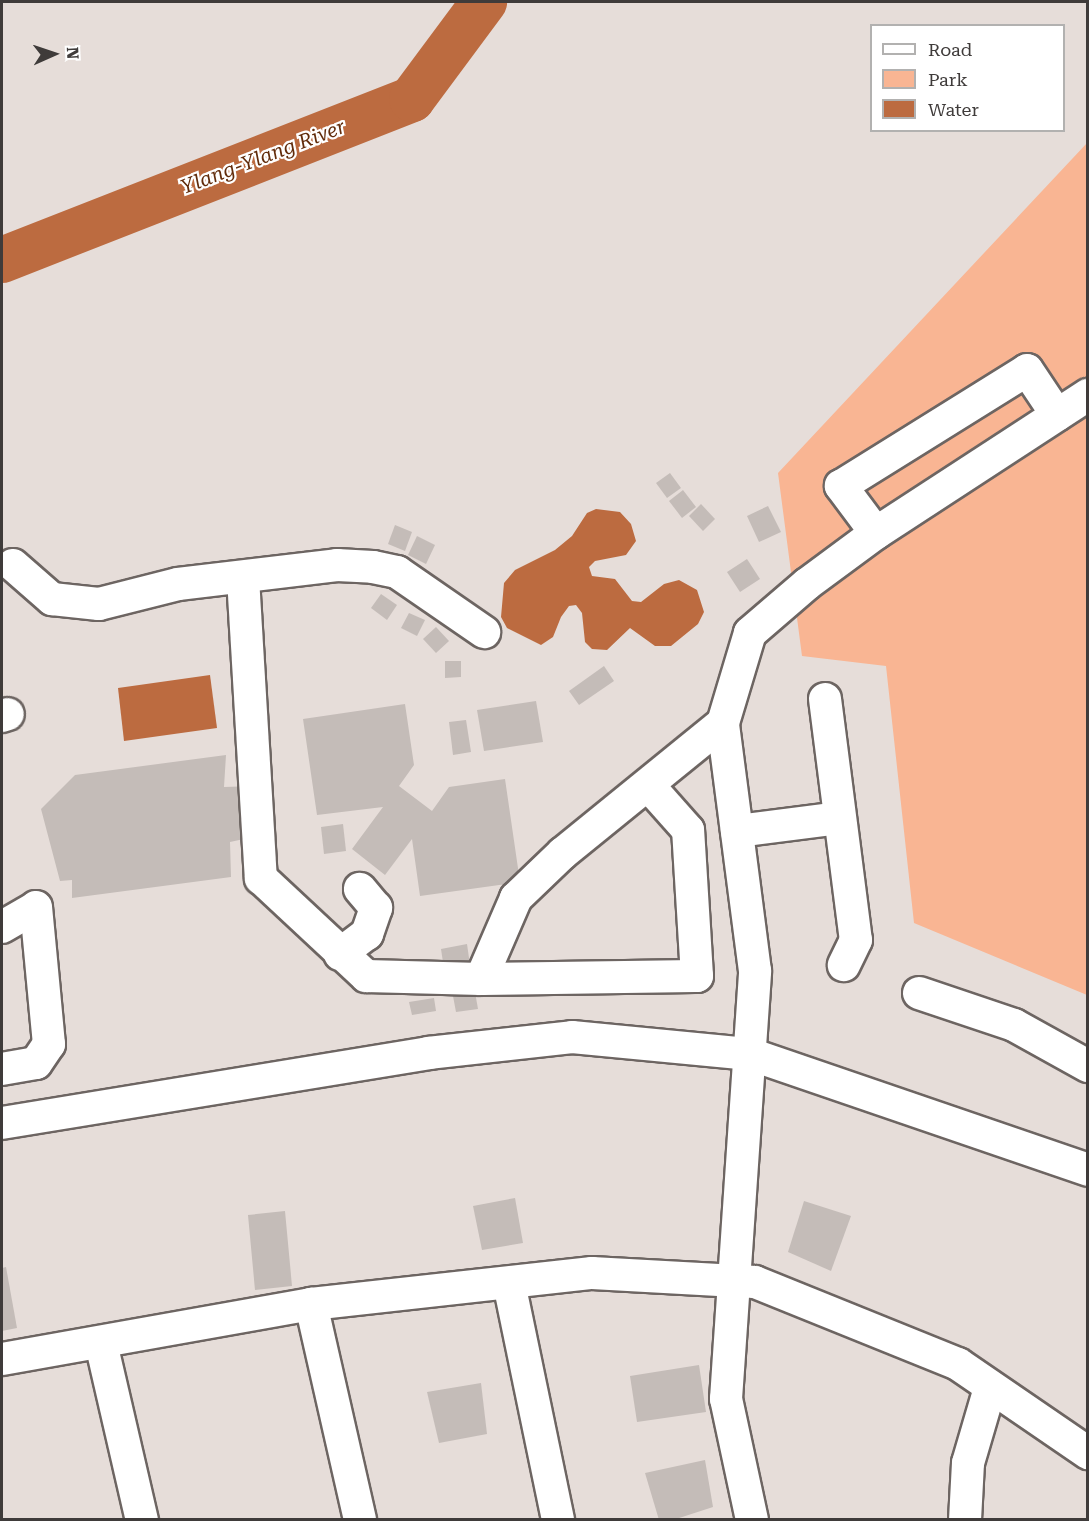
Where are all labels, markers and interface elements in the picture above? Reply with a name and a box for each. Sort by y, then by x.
north arrow [24,24,84,84]
legend [870,24,1065,132]
text: Road [928,39,972,60]
text: N [63,46,82,60]
text: Park [928,69,968,90]
text: Water [928,99,979,120]
water label: Ylang-Ylang River [177,115,349,199]

